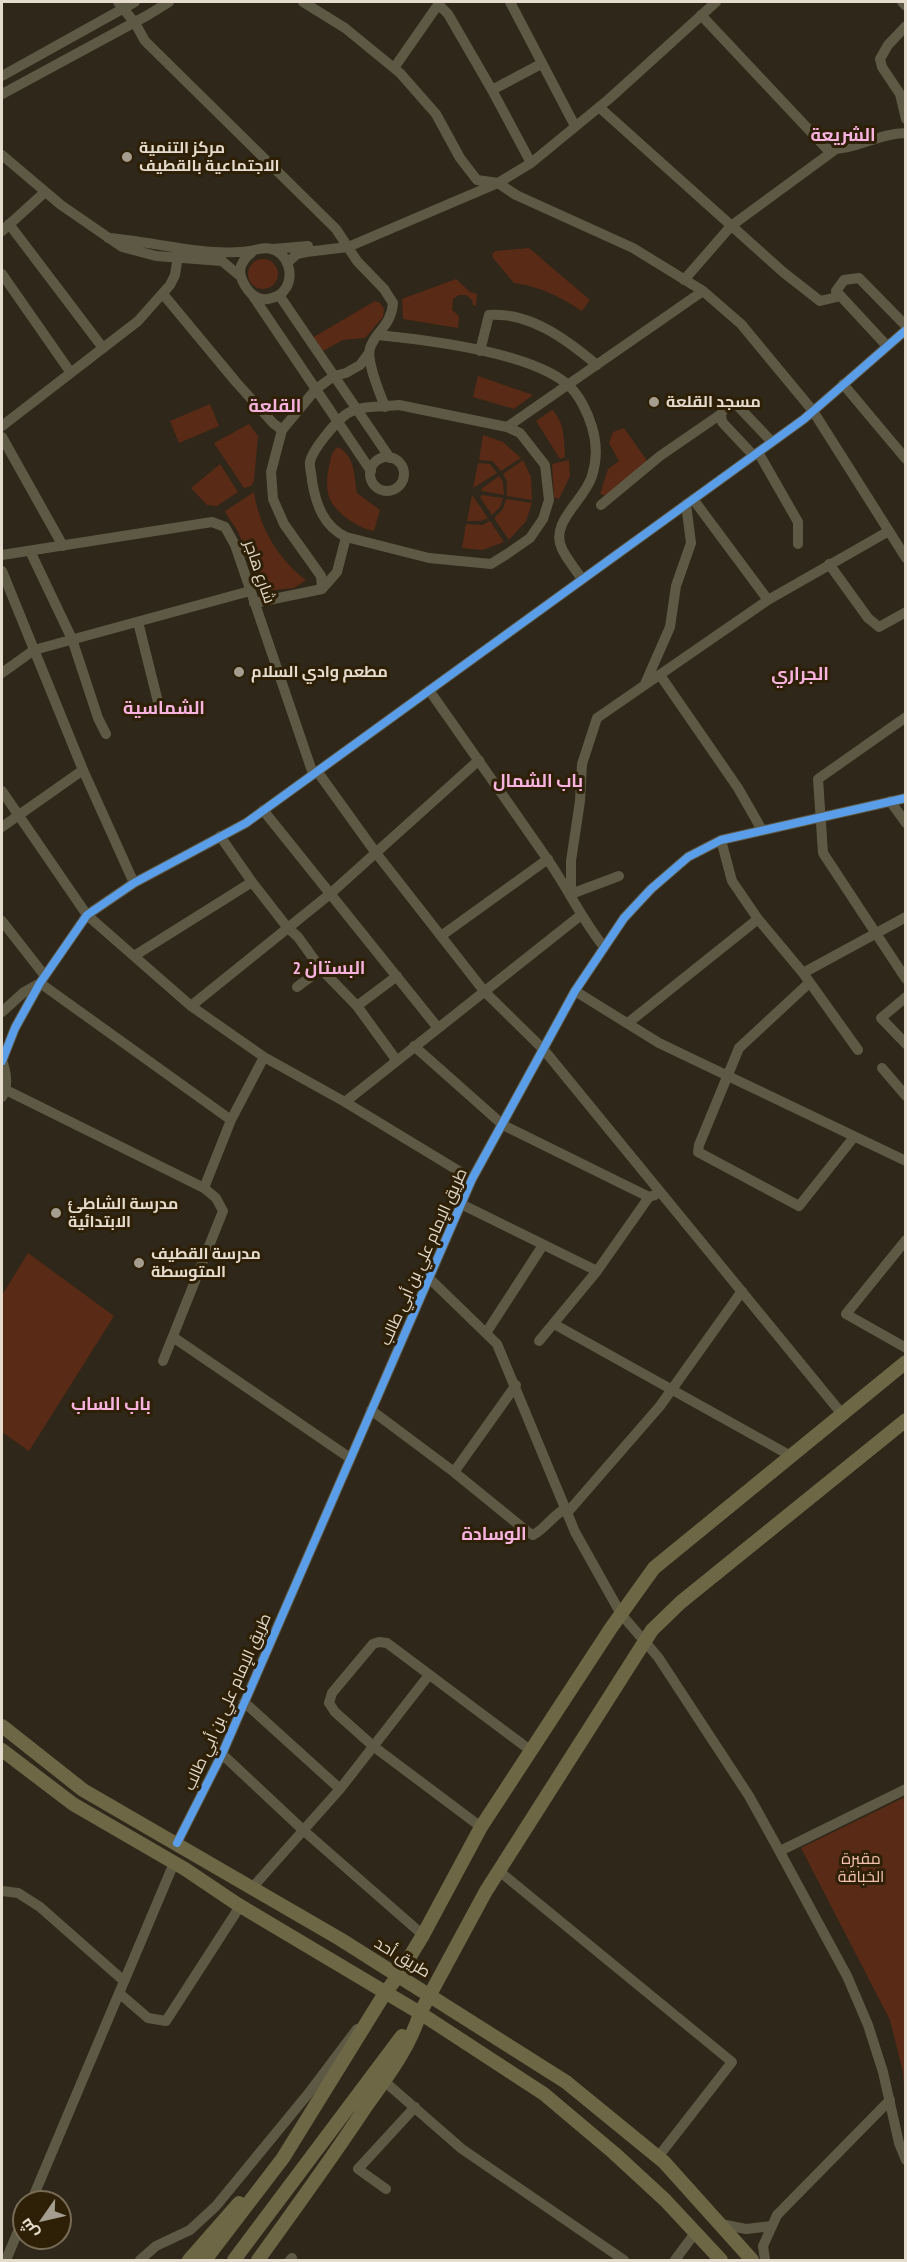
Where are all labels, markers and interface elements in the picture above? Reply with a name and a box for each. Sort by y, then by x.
district label: الشريعة [810,125,876,147]
place label: مركز التنمية الاجتماعية بالقطيف [139,138,279,176]
marker: مركز التنمية الاجتماعية بالقطيف [120,150,134,164]
place label: مسجد القلعة [666,392,761,412]
marker: مسجد القلعة [647,395,661,409]
district label: القلعة [249,396,301,418]
street label: شارع هاجر [239,538,279,606]
place label: مطعم وادي السلام [251,662,388,682]
district label: الجراري [771,664,829,686]
marker: مطعم وادي السلام [232,665,246,679]
district label: الشماسية [123,698,205,720]
district label: باب الشمال [493,771,583,793]
district label: البستان 2 [293,958,365,980]
street label: طريق الإمام علي بن أبي طالب [376,1166,472,1348]
place label: مدرسة الشاطئ الابتدائية [68,1194,178,1232]
marker: مدرسة الشاطئ الابتدائية [49,1206,63,1220]
place label: مدرسة القطيف المتوسطة [151,1244,261,1282]
marker: مدرسة القطيف المتوسطة [132,1256,146,1270]
district label: باب الساب [71,1394,151,1416]
district label: الوسادة [461,1524,527,1546]
street label: طريق الإمام علي بن أبي طالب [180,1611,276,1793]
park label: مقبرة الخباقة [838,1849,884,1887]
street label: طريق أحد [371,1934,433,1982]
north arrow [12,2190,72,2250]
text: ش [15,2215,43,2243]

